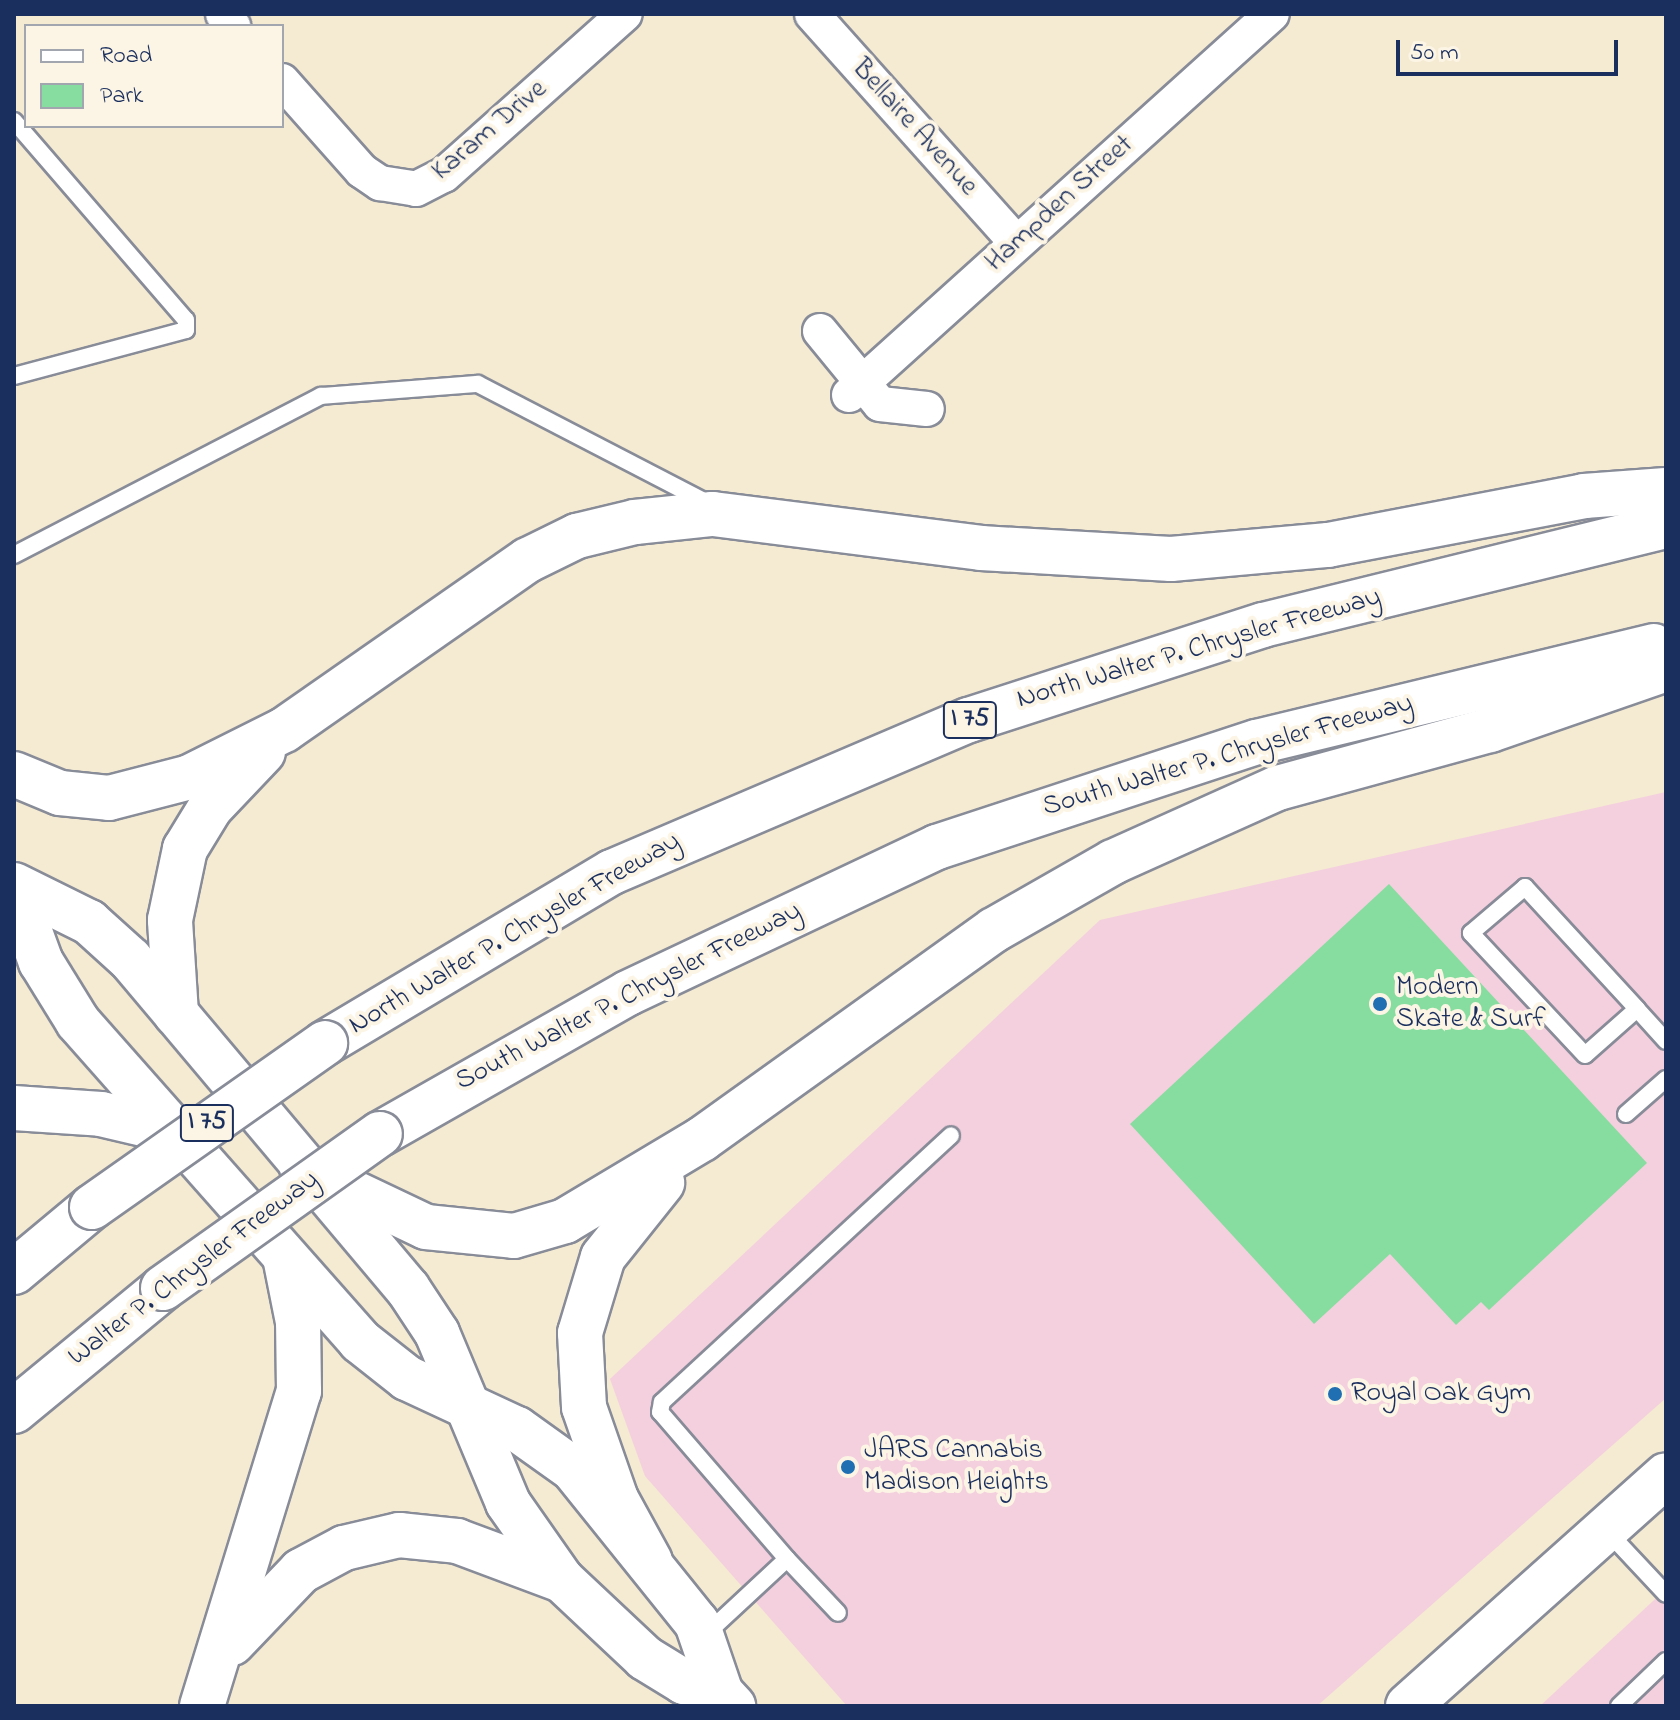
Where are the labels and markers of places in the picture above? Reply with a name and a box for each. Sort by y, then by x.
place label: Modern Skate & Surf [1396,971,1546,1037]
marker: Modern Skate & Surf [1371,995,1389,1013]
place label: Royal Oak Gym [1351,1377,1531,1411]
marker: Royal Oak Gym [1326,1385,1344,1403]
place label: JARS Cannabis Madison Heights [864,1434,1049,1500]
marker: JARS Cannabis Madison Heights [839,1458,857,1476]

